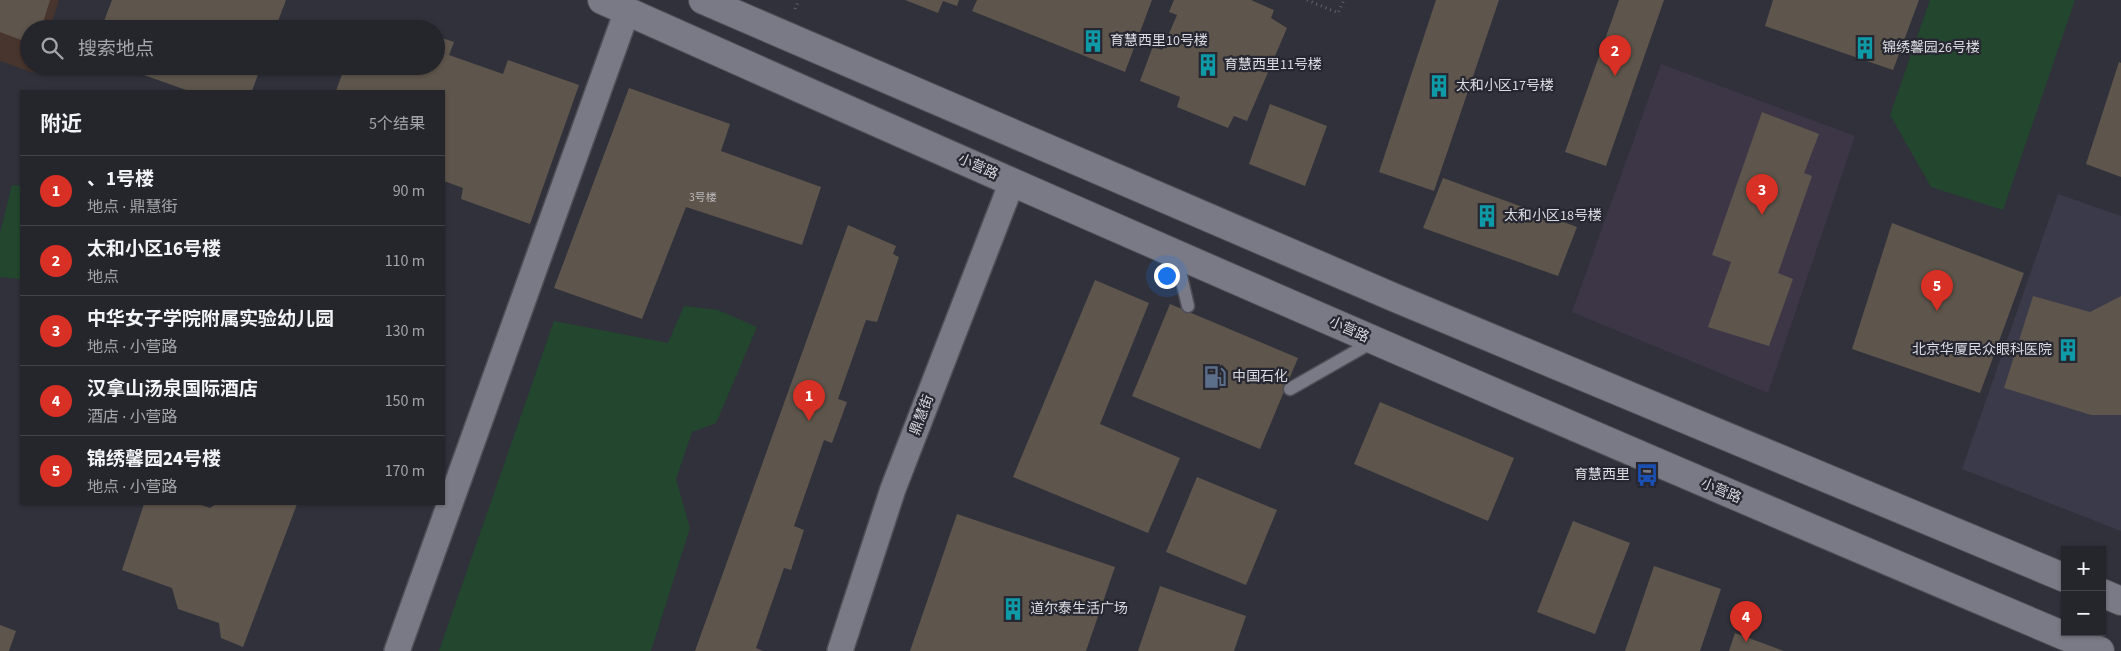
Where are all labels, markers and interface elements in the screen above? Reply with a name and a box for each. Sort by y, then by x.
search box [20,20,445,75]
building icon: 育慧西里10号楼 [1080,28,1106,54]
place label: 育慧西里10号楼 [1110,31,1208,51]
icon: search [38,34,66,62]
pin: 2 [1599,35,1631,76]
building icon: 锦绣馨园26号楼 [1852,35,1878,61]
text: 搜索地点 [78,36,154,63]
place label: 锦绣馨园26号楼 [1882,38,1980,58]
building icon: 育慧西里11号楼 [1195,52,1221,78]
place label: 育慧西里11号楼 [1224,55,1322,75]
building icon: 太和小区17号楼 [1426,73,1452,99]
place label: 太和小区17号楼 [1456,76,1554,96]
text: 附近 [40,109,82,139]
text: 5个结果 [369,113,425,135]
street label: 小营路 [955,149,1001,185]
text: 、1号楼 [87,166,154,193]
pin: 3 [1746,174,1778,215]
text: 1 [52,180,60,202]
text: 90 m [393,180,425,202]
house number: 3号楼 [689,190,717,205]
text: 地点 · 鼎慧街 [87,196,177,218]
building icon: 太和小区18号楼 [1474,203,1500,229]
place label: 太和小区18号楼 [1504,206,1602,226]
text: 太和小区16号楼 [87,236,221,263]
text: 2 [52,250,60,272]
text: 110 m [385,250,425,272]
your location [1154,263,1180,289]
text: 地点 [87,266,119,288]
pin: 5 [1921,270,1953,311]
text: 中华女子学院附属实验幼儿园 [87,306,334,333]
street label: 小营路 [1326,312,1372,348]
text: 3 [52,320,60,342]
text: 130 m [385,320,425,342]
text: 地点 · 小营路 [87,336,177,358]
building icon: 北京华厦民众眼科医院 [2055,337,2081,363]
place label: 北京华厦民众眼科医院 [1912,340,2052,360]
fuel station icon: 中国石化 [1202,364,1228,390]
place label: 中国石化 [1232,367,1288,387]
text: 汉拿山汤泉国际酒店 [87,376,258,403]
pin: 1 [793,380,825,421]
text: 4 [52,390,60,412]
text: 150 m [385,390,425,412]
street label: 鼎慧街 [905,392,939,438]
text: 酒店 · 小营路 [87,406,177,428]
text: 锦绣馨园24号楼 [87,446,221,473]
text: 5 [52,460,60,482]
text: 170 m [385,460,425,482]
bus stop icon: 育慧西里 [1634,462,1660,488]
place label: 育慧西里 [1574,465,1630,485]
street label: 小营路 [1698,474,1744,508]
text: 地点 · 小营路 [87,476,177,498]
map controls [2061,546,2106,636]
button: + [2061,546,2106,591]
button: − [2061,591,2106,636]
building icon: 道尔泰生活广场 [1000,596,1026,622]
place label: 道尔泰生活广场 [1030,599,1128,619]
pin: 4 [1730,601,1762,642]

